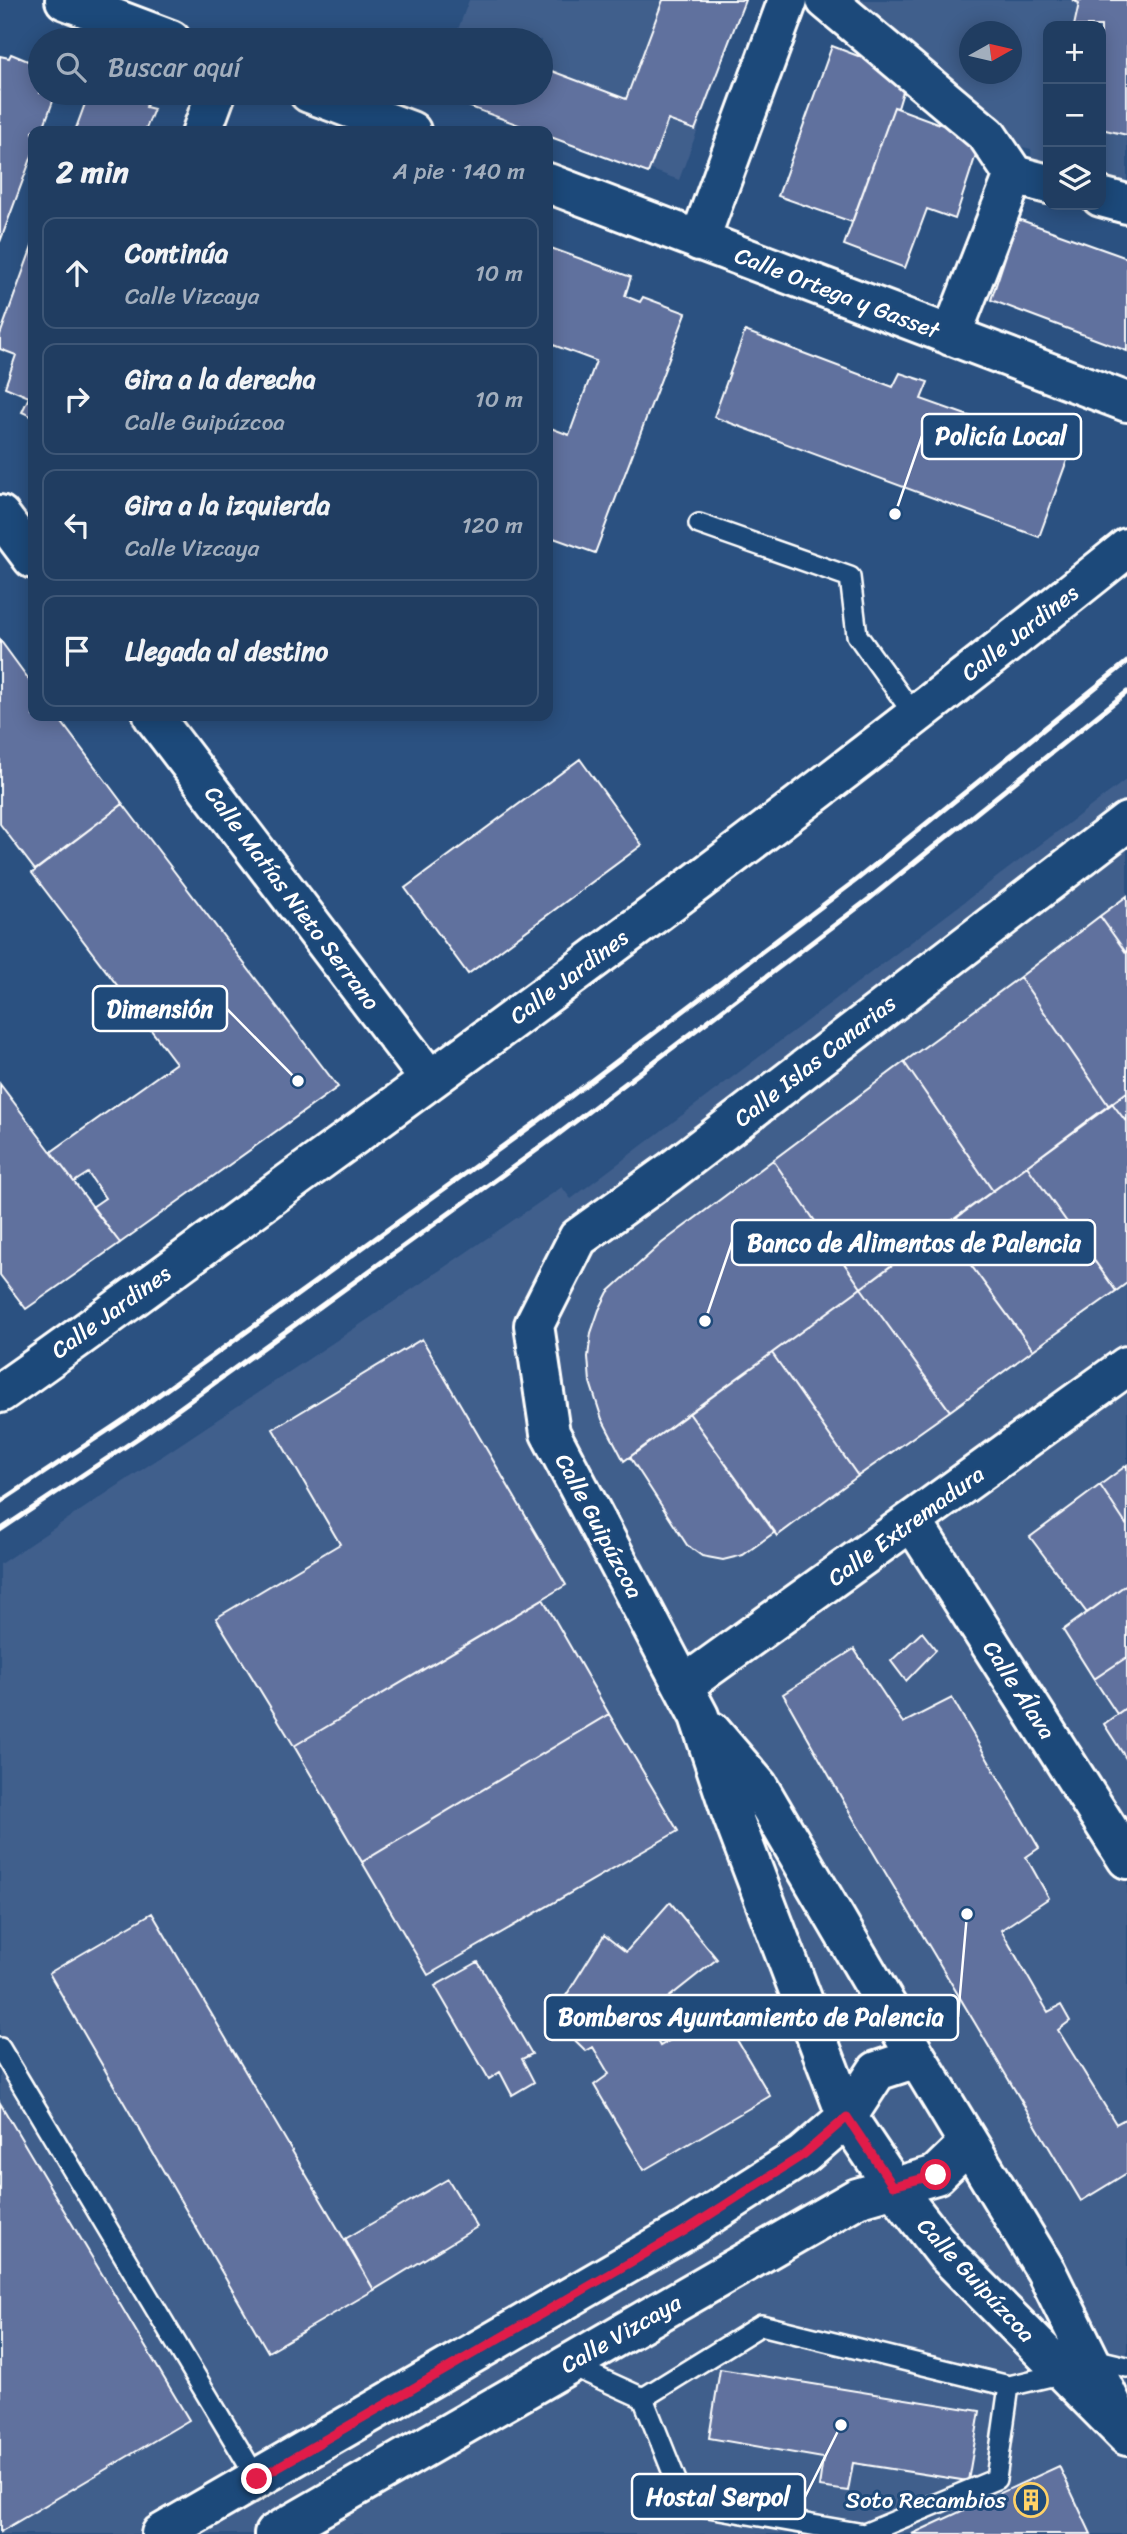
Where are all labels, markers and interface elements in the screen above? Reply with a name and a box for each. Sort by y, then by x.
north arrow [959,21,1022,84]
map controls [1043,21,1106,210]
button: + [1043,21,1106,84]
search box [28,28,553,105]
text: Buscar aquí [108,44,241,90]
icon: search [52,48,90,86]
button: − [1043,84,1106,147]
text: 2 min [56,145,129,199]
button: layers [1043,147,1106,210]
text: A pie · 140 m [393,151,525,192]
text: Continúa [125,230,228,276]
street label: Calle Ortega y Gasset [729,235,947,352]
text: 10 m [475,253,523,294]
icon: ahead [58,254,96,292]
text: Calle Vizcaya [125,276,259,317]
text: Gira a la derecha [125,356,316,402]
text: 10 m [475,379,523,420]
icon: right [58,380,96,418]
text: Calle Guipúzcoa [125,402,285,443]
callout: Policía Local [922,414,1081,459]
text: Policía Local [935,415,1068,457]
text: Gira a la izquierda [125,482,330,528]
text: 120 m [462,505,523,546]
icon: left [58,506,96,544]
text: Calle Vizcaya [125,528,259,569]
street label: Calle Jardines [952,573,1088,692]
text: Llegada al destino [125,628,328,674]
icon: arrive [58,632,96,670]
street label: Calle Matías Nieto Serrano [193,776,391,1020]
street label: Calle Jardines [500,918,638,1036]
street label: Calle Islas Canarias [724,984,906,1138]
callout: Dimensión [93,986,227,1031]
text: Dimensión [107,988,213,1030]
callout: Banco de Alimentos de Palencia [732,1220,1095,1265]
text: Banco de Alimentos de Palencia [747,1222,1082,1264]
street label: Calle Jardines [42,1254,180,1370]
street label: Calle Guipúzcoa [543,1446,655,1607]
street label: Calle Extremadura [818,1454,994,1597]
street label: Calle Álava [971,1632,1067,1748]
callout: Bomberos Ayuntamiento de Palencia [545,1995,958,2040]
text: Bomberos Ayuntamiento de Palencia [558,1996,944,2038]
route start [920,2159,951,2190]
street label: Calle Guipúzcoa [906,2208,1046,2353]
street label: Calle Vizcaya [553,2282,690,2385]
route end [241,2463,272,2494]
callout: Hostal Serpol [632,2474,805,2519]
text: Hostal Serpol [646,2476,791,2518]
place label: Soto Recambios [845,2480,1006,2521]
building icon: Soto Recambios [1012,2481,1050,2519]

